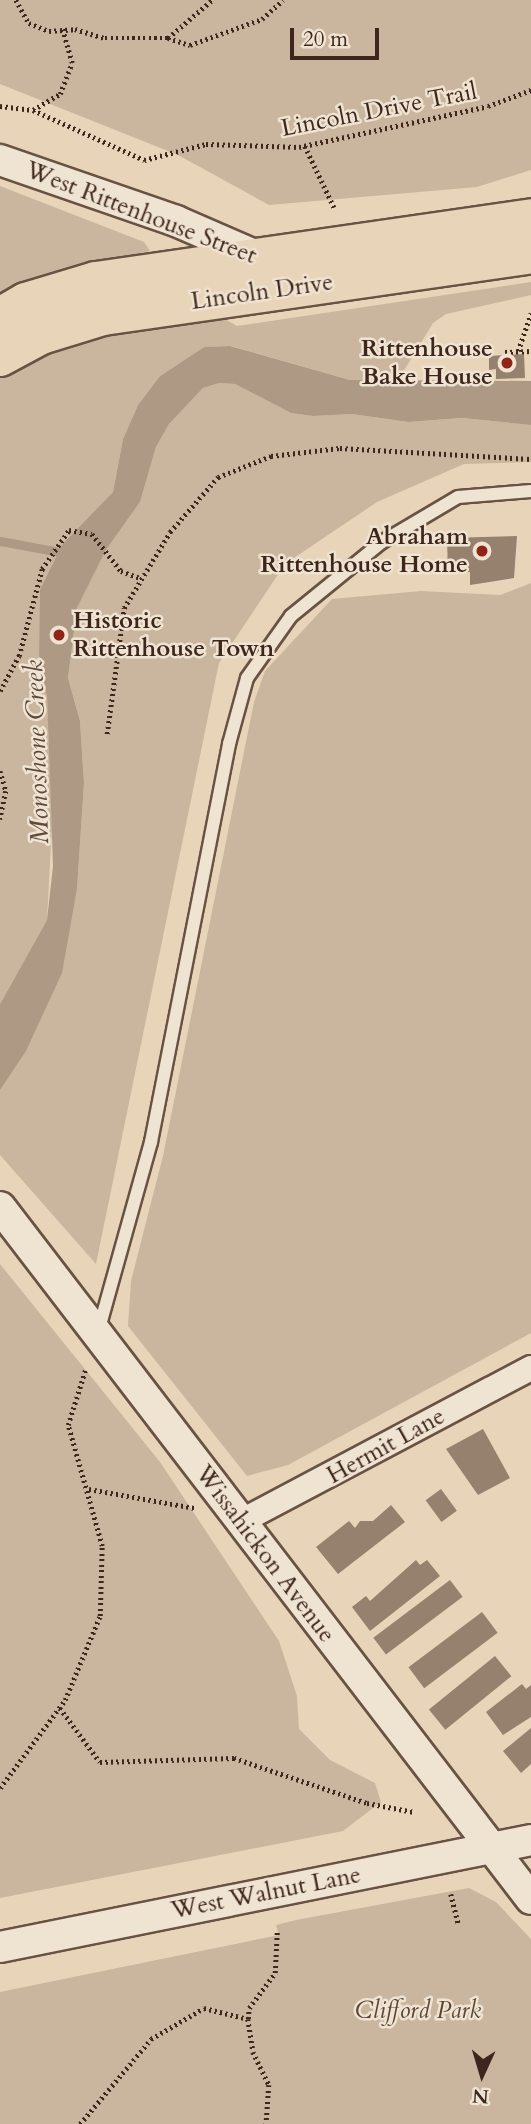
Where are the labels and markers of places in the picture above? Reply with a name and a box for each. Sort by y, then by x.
place label: Rittenhouse Bake House [361,335,493,391]
marker: Rittenhouse Bake House [499,355,515,371]
place label: Abraham Rittenhouse Home [260,523,468,579]
marker: Abraham Rittenhouse Home [474,543,490,559]
place label: Historic Rittenhouse Town [73,607,274,663]
marker: Historic Rittenhouse Town [51,627,67,643]

